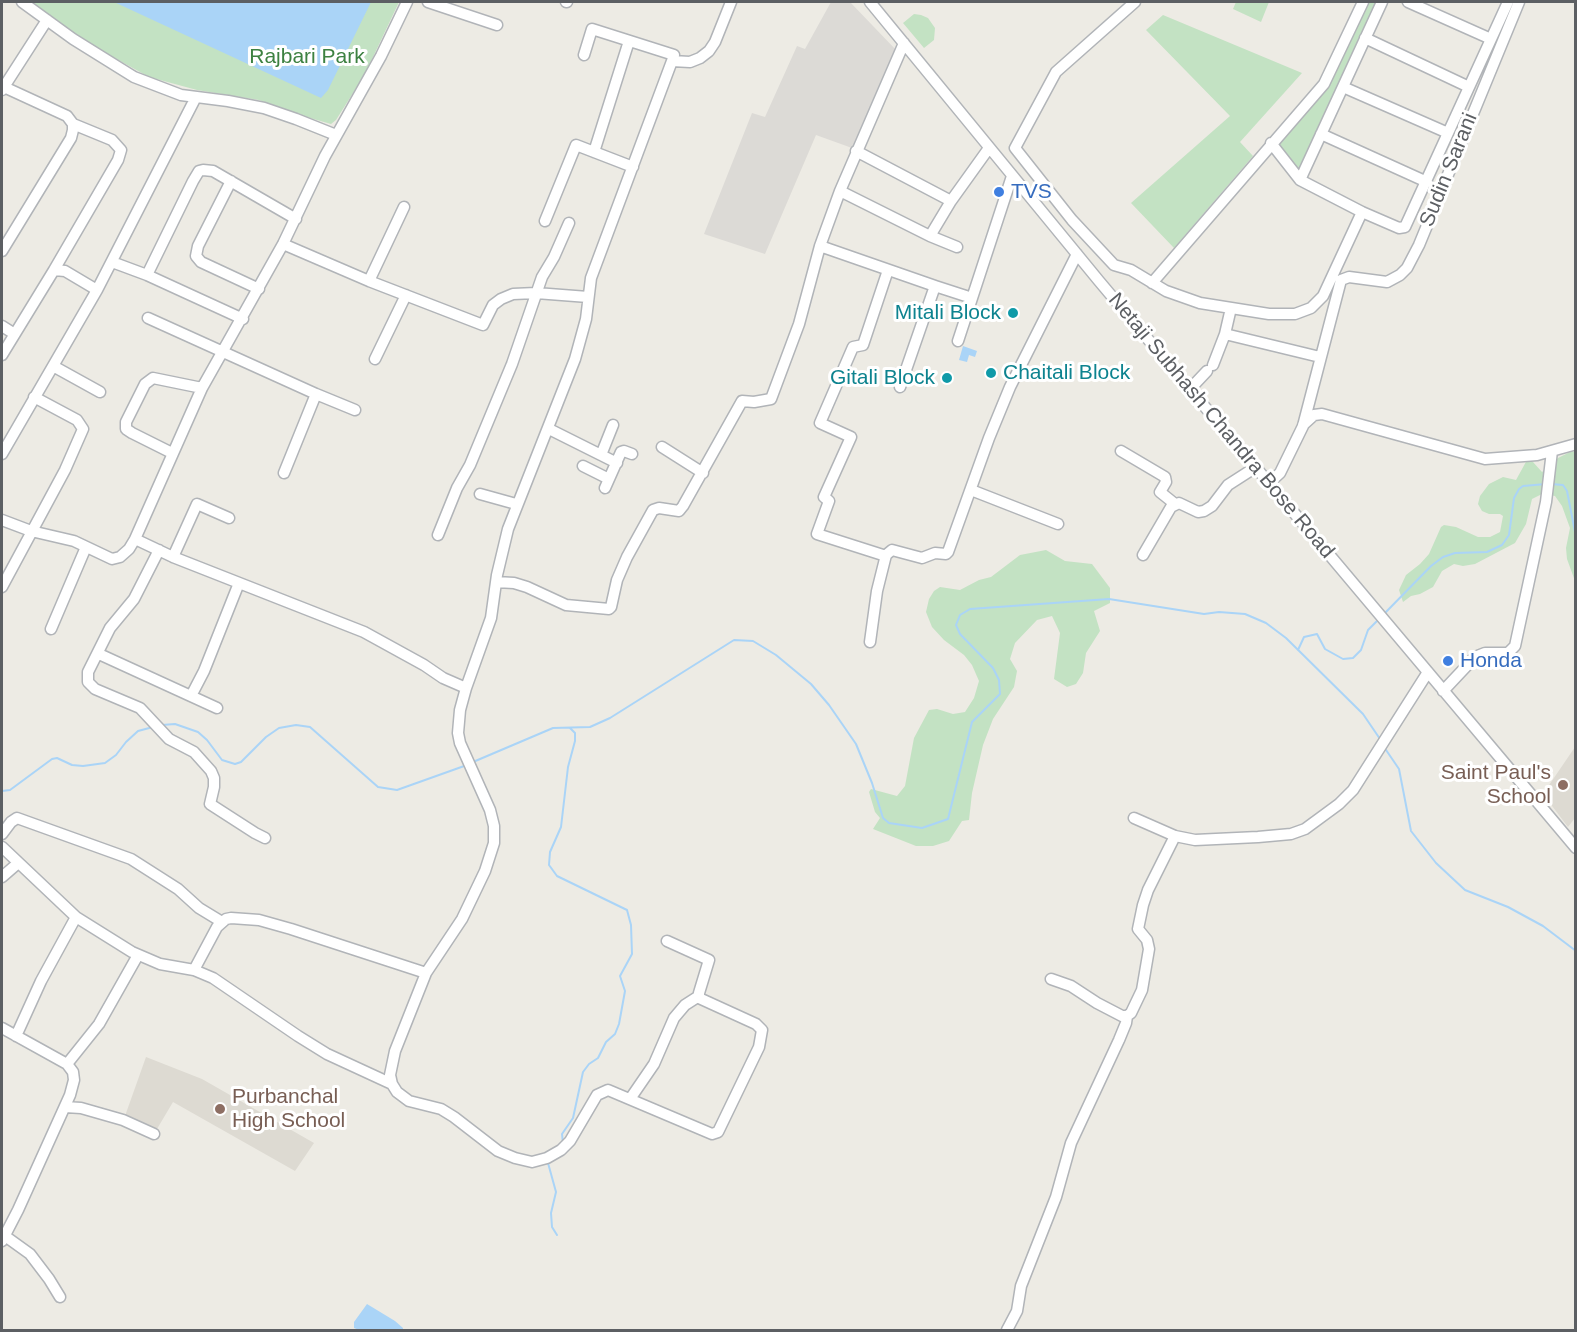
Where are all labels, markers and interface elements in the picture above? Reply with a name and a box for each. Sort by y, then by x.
park label: Rajbari Park [249,44,365,70]
street label: Sudin Sarani [1415,110,1483,230]
place label: TVS [1011,179,1052,205]
marker: TVS [992,185,1006,199]
street label: Netaji Subhash Chandra Bose Road [1103,288,1339,564]
place label: Mitali Block [895,300,1001,326]
marker: Mitali Block [1006,306,1020,320]
place label: Chaitali Block [1003,360,1130,386]
place label: Gitali Block [830,365,935,391]
marker: Chaitali Block [984,366,998,380]
marker: Gitali Block [940,371,954,385]
place label: Honda [1460,648,1522,674]
marker: Honda [1441,654,1455,668]
place label: Saint Paul's School [1441,760,1551,810]
marker: Saint Paul's School [1556,778,1570,792]
place label: Purbanchal High School [232,1084,345,1134]
marker: Purbanchal High School [213,1102,227,1116]

